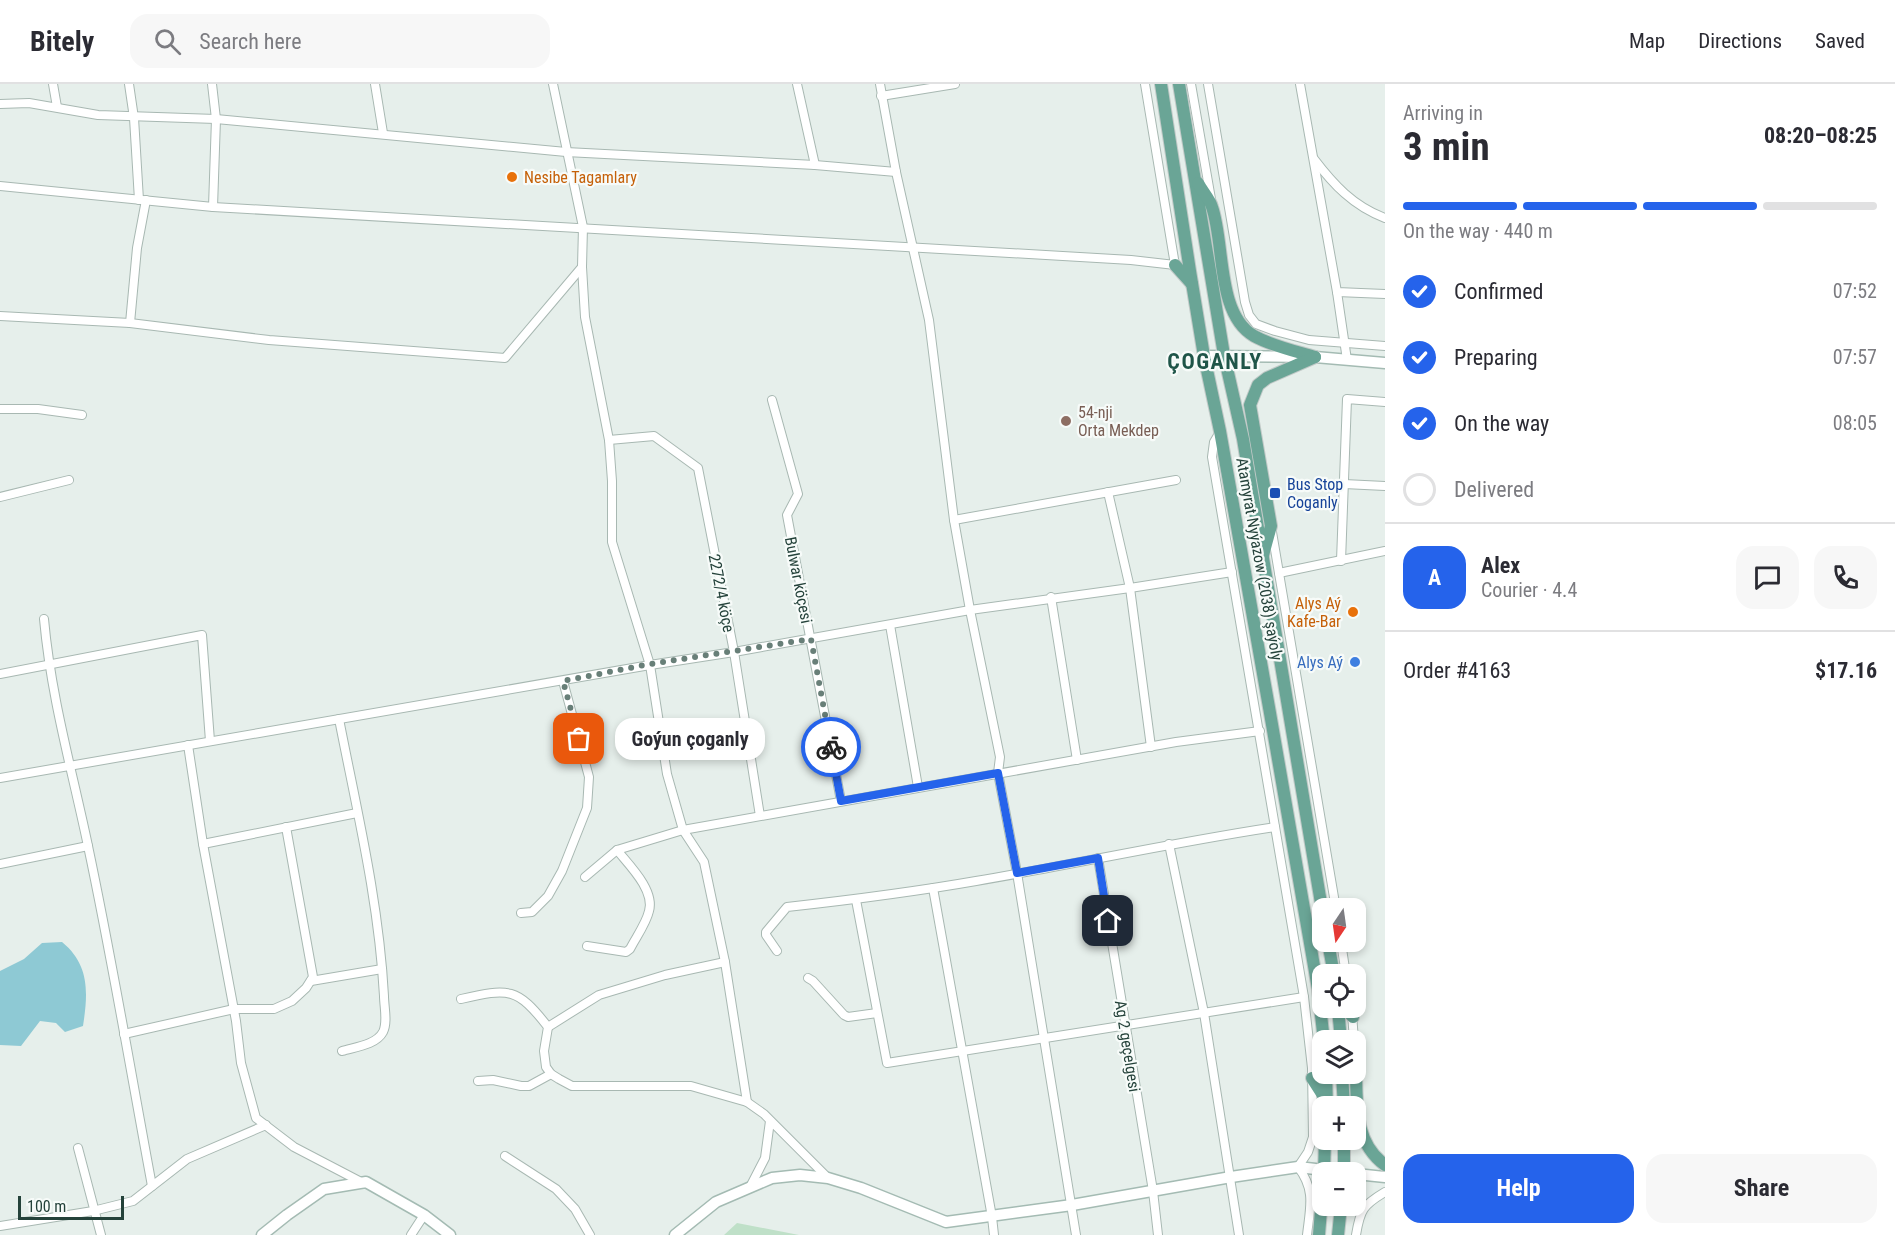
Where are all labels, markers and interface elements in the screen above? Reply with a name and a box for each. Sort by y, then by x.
search box [130,14,550,68]
text: Bitely [30,25,94,58]
icon: search [151,25,184,58]
text: Search here [199,29,302,54]
text: Map [1629,29,1665,53]
text: Directions [1698,29,1782,53]
text: Saved [1815,29,1865,53]
text: Arriving in [1403,101,1483,125]
text: 08:20–08:25 [1764,123,1877,148]
text: 3 min [1403,124,1490,170]
place label: Nesibe Tagamlary [524,168,637,187]
marker: Nesibe Tagamlary [505,170,519,184]
text: On the way · 440 m [1403,219,1553,243]
icon: check [1403,275,1436,308]
text: Confirmed [1454,279,1543,304]
text: 07:52 [1833,279,1877,303]
icon: check [1403,341,1436,374]
text: Preparing [1454,345,1538,370]
text: 07:57 [1833,345,1877,369]
district label: ÇOGANLY [1167,349,1263,374]
place label: 54-nji Orta Mekdep [1078,403,1159,440]
icon: check [1403,407,1436,440]
text: On the way [1454,411,1549,436]
text: 08:05 [1833,411,1877,435]
marker: 54-nji Orta Mekdep [1059,414,1073,428]
street label: Atamyrat Nyýazow (2038) şaýoly [1232,456,1287,662]
place label: Bus Stop Coganly [1287,475,1343,512]
text: Delivered [1454,477,1534,502]
marker: Bus Stop Coganly [1268,486,1282,500]
street label: Bulwar köçesi [781,535,816,625]
button: chat [1736,546,1799,609]
button: phone [1814,546,1877,609]
street label: 2272/4 köçe [705,552,738,634]
text: Alex [1481,553,1520,578]
text: A [1428,565,1441,590]
text: Courier · 4.4 [1481,578,1577,602]
place label: Alys Aý Kafe-Bar [1287,594,1341,631]
marker: Alys Aý Kafe-Bar [1346,605,1360,619]
place label: Alys Aý [1297,653,1343,672]
marker: Alys Aý [1348,655,1362,669]
text: Order #4163 [1403,658,1511,683]
text: $17.16 [1815,658,1877,683]
pin [553,713,604,764]
courier [801,717,861,777]
callout: Goýun çoganly [615,718,765,760]
icon: bag [562,722,595,755]
text: Goýun çoganly [631,727,749,751]
icon: bike [815,731,848,764]
pin [1082,895,1133,946]
north arrow [1312,898,1366,952]
map controls [1312,898,1366,1216]
icon: home [1091,904,1124,937]
button: locate [1312,964,1366,1018]
street label: Ag 2 geçelgesi [1111,999,1144,1093]
button: layers [1312,1030,1366,1084]
button: + [1312,1096,1366,1150]
button: Help [1403,1154,1634,1223]
button: Share [1646,1154,1877,1223]
button: − [1312,1162,1366,1216]
scale bar [18,1193,124,1220]
text: 100 m [27,1197,66,1216]

